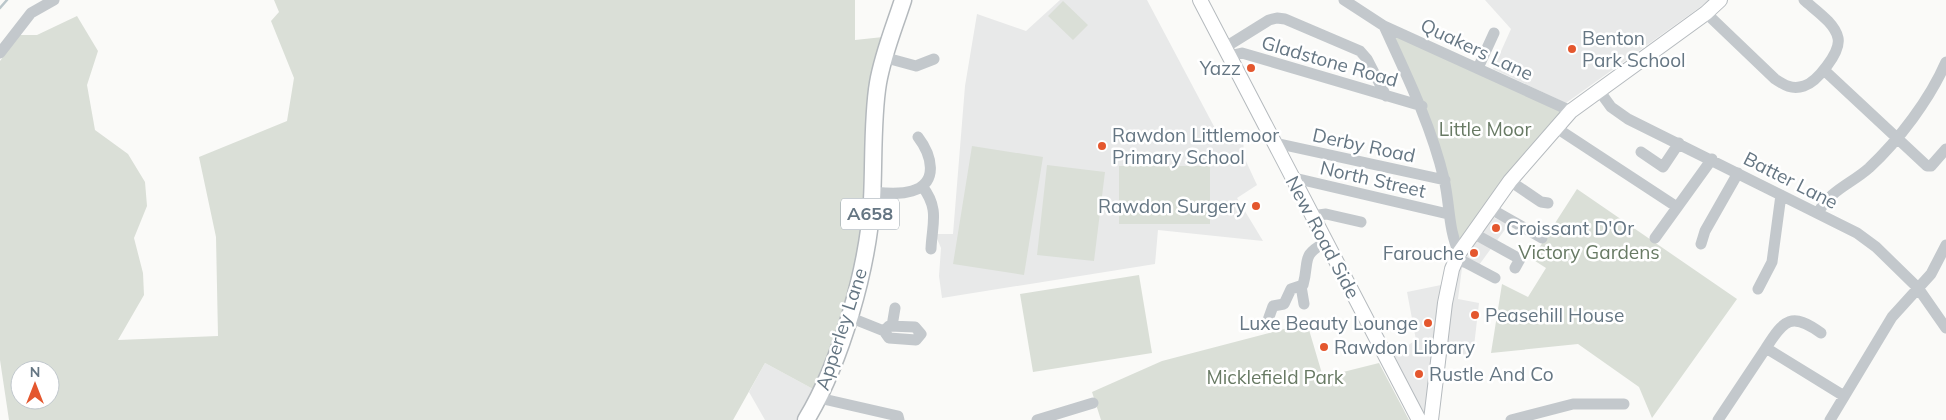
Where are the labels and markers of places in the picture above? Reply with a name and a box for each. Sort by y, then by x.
place label: Benton Park School [1582,26,1686,72]
marker: Benton Park School [1566,43,1578,55]
place label: Yazz [1199,56,1241,80]
marker: Yazz [1245,62,1257,74]
place label: Rawdon Littlemoor Primary School [1112,123,1279,169]
marker: Rawdon Littlemoor Primary School [1096,140,1108,152]
place label: Rawdon Surgery [1098,194,1246,218]
marker: Rawdon Surgery [1250,200,1262,212]
place label: Croissant D'Or [1506,216,1634,240]
marker: Croissant D'Or [1490,222,1502,234]
place label: Farouche [1383,241,1464,265]
marker: Farouche [1468,247,1480,259]
place label: Peasehill House [1485,303,1624,327]
marker: Peasehill House [1469,309,1481,321]
place label: Luxe Beauty Lounge [1239,311,1418,335]
marker: Luxe Beauty Lounge [1422,317,1434,329]
place label: Rawdon Library [1334,335,1475,359]
marker: Rawdon Library [1318,341,1330,353]
place label: Rustle And Co [1429,362,1554,386]
marker: Rustle And Co [1413,368,1425,380]

